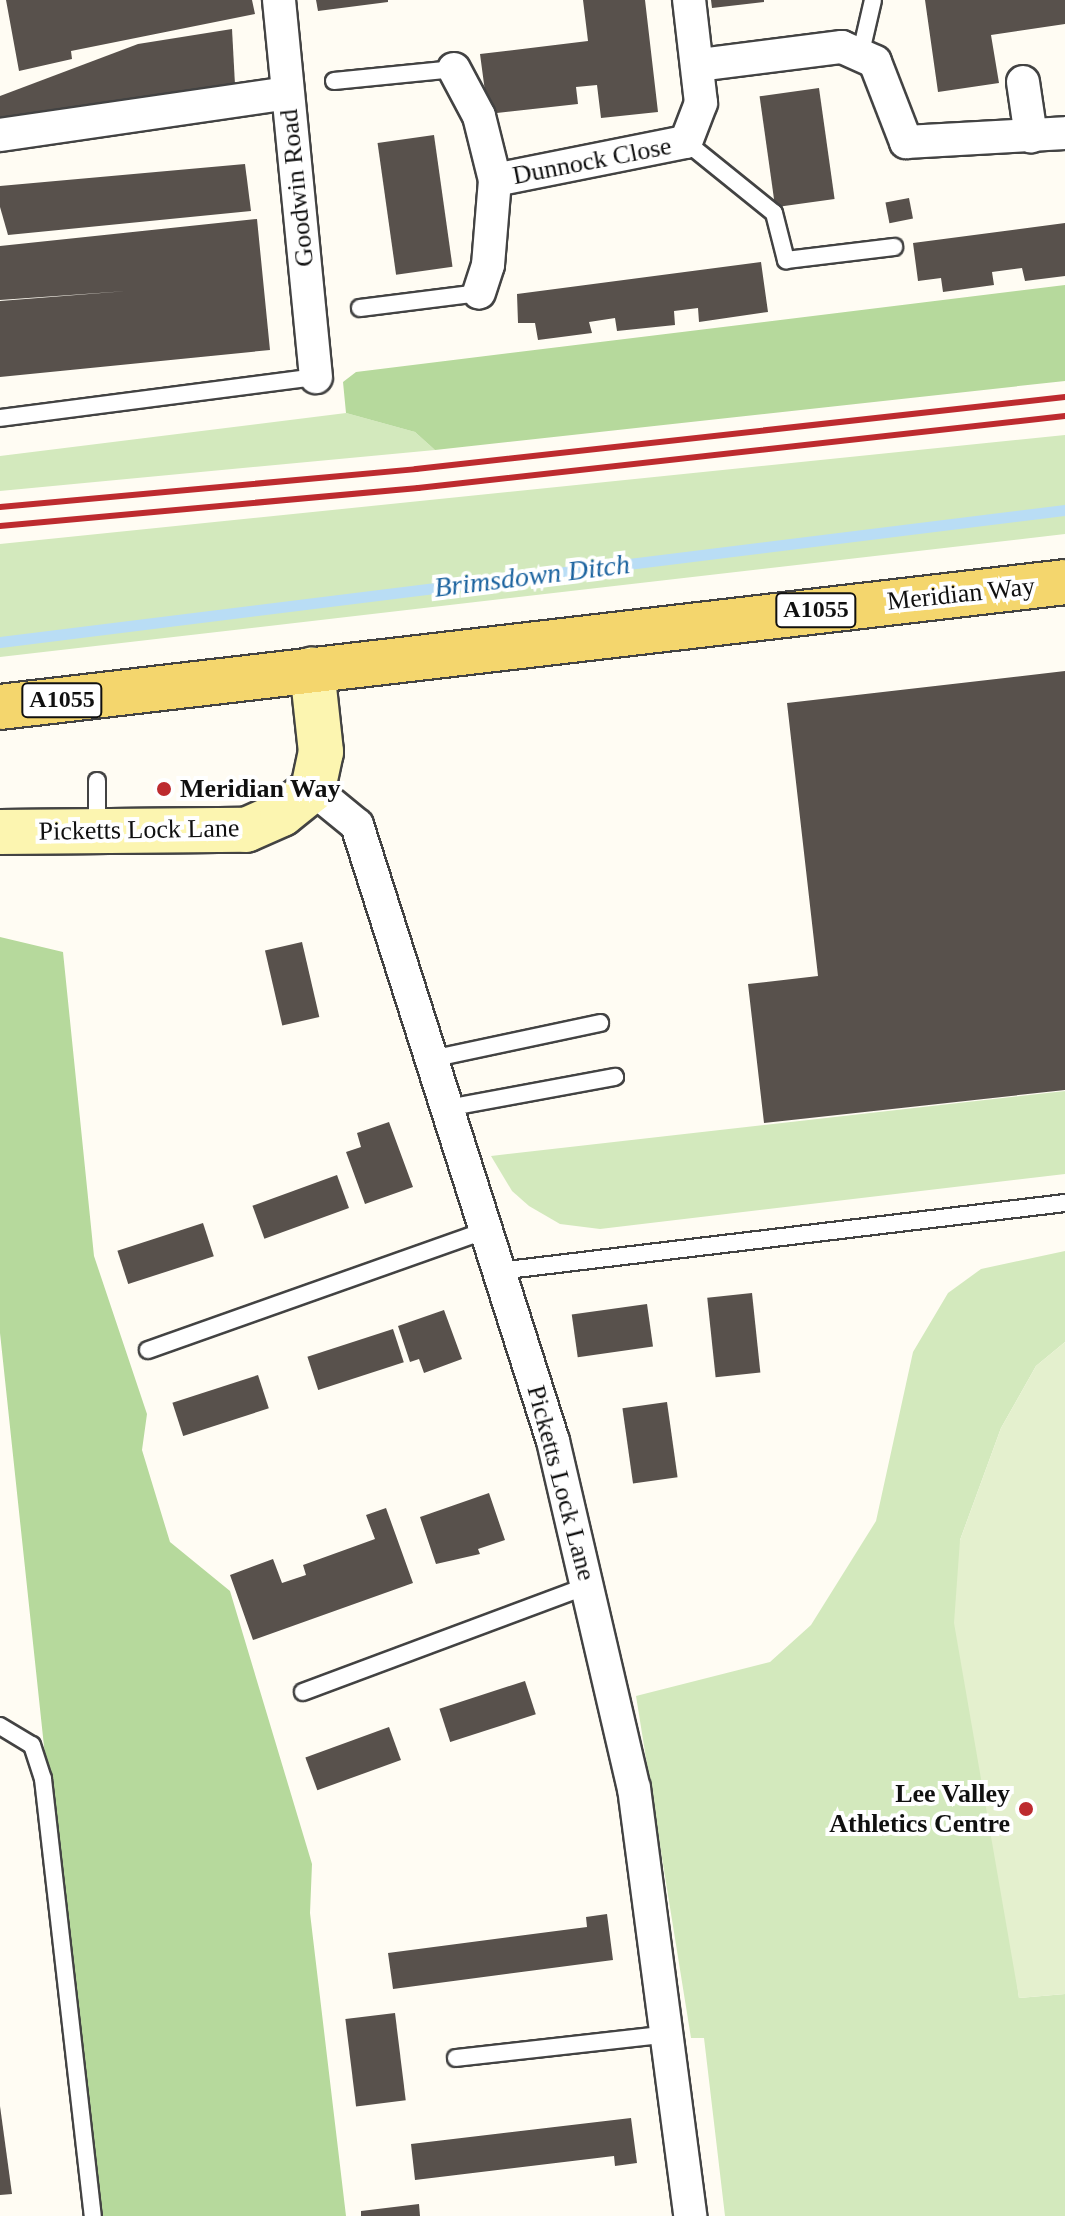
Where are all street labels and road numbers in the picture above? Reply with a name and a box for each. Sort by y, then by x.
street label: Goodwin Road [273,108,321,268]
street label: Dunnock Close [510,130,674,192]
street label: Meridian Way [885,571,1037,617]
road number: A1055 [774,590,858,630]
road number: A1055 [20,680,104,720]
street label: Picketts Lock Lane [38,813,240,847]
street label: Picketts Lock Lane [520,1382,602,1584]

